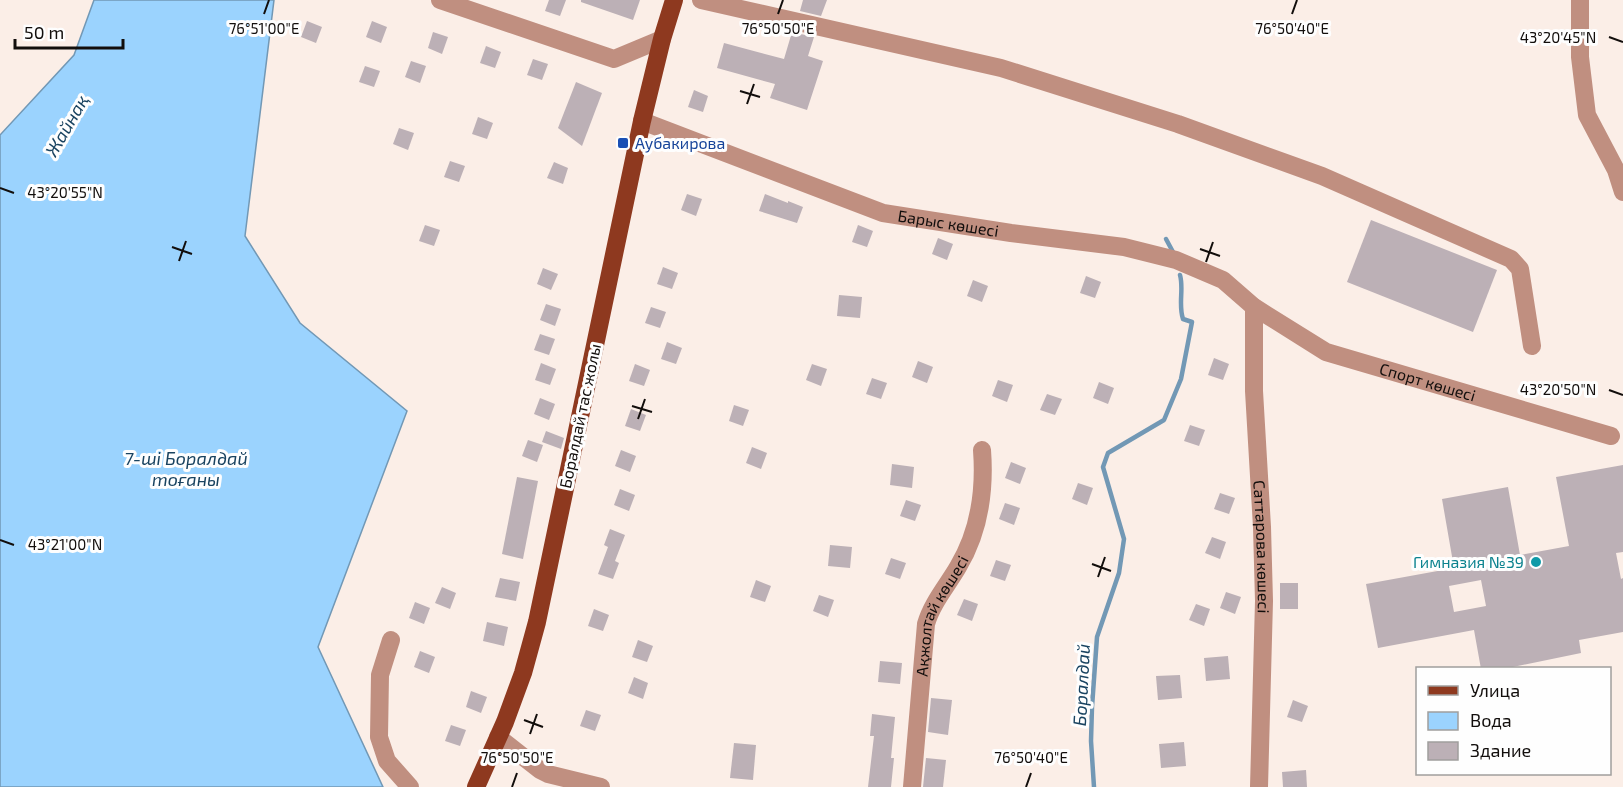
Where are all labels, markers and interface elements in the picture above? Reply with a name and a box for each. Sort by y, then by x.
scale bar [15,12,123,50]
text: 76°51'00"E [229,19,299,37]
text: 76°50'50"E [742,19,814,37]
text: 76°50'40"E [1255,19,1329,37]
text: 50 m [24,21,64,43]
text: 43°20'45"N [1520,28,1596,46]
water label: Жайнақ [39,91,93,161]
place label: Аубакирова [635,133,725,153]
marker: Аубакирова [616,136,630,150]
text: 43°20'55"N [27,183,103,201]
street label: Барыс көшесі [897,205,1000,240]
street label: Боралдай тас жолы [555,342,604,490]
street label: Спорт көшесі [1377,358,1478,405]
text: 43°20'50"N [1520,380,1596,398]
water label: 7-ші Боралдай тоғаны [124,447,248,490]
street label: Саттарова көшесі [1250,480,1274,614]
text: 43°21'00"N [28,535,102,553]
street label: Ақжолтай көшесі [912,552,972,677]
place label: Гимназия №39 [1413,552,1524,571]
marker: Гимназия №39 [1529,555,1543,569]
water label: Боралдай [1068,643,1094,727]
legend [1416,667,1611,775]
text: Улица [1470,679,1520,701]
text: Вода [1470,709,1512,731]
text: Здание [1470,739,1531,761]
text: 76°50'50"E [481,748,553,766]
text: 76°50'40"E [994,748,1068,766]

